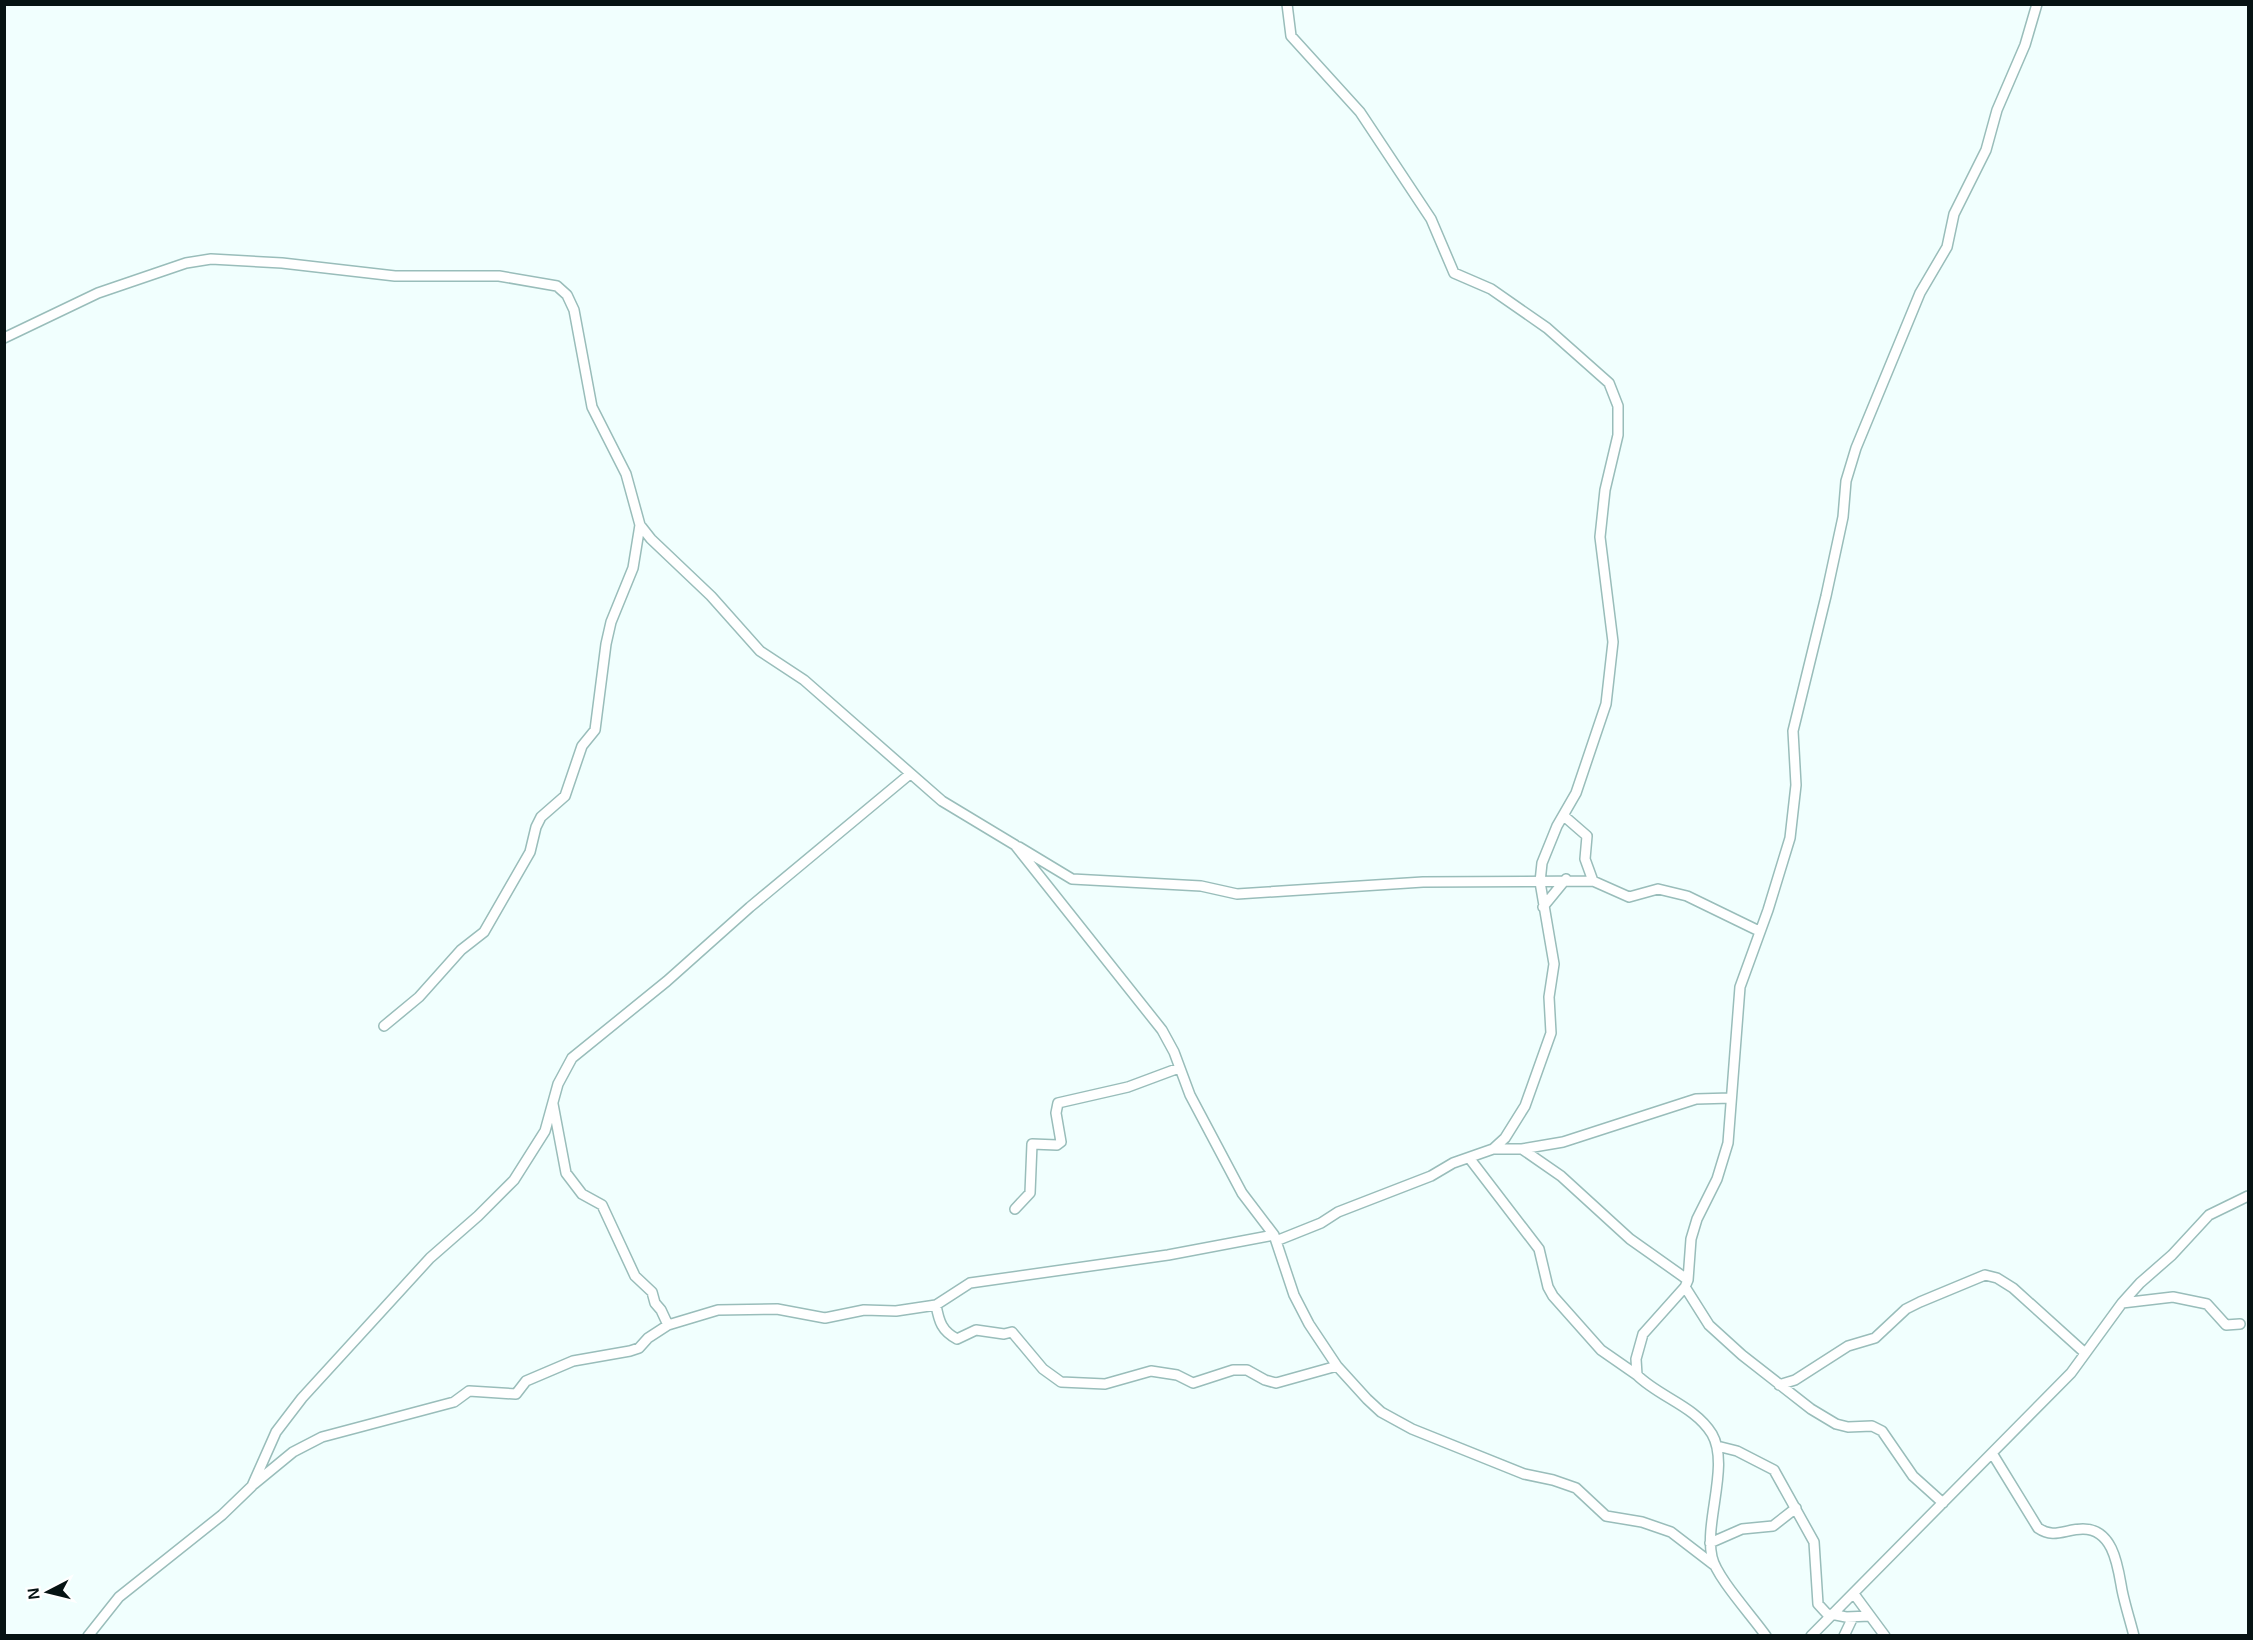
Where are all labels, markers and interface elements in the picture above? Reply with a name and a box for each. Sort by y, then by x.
north arrow [18,1562,78,1622]
text: N [24,1587,43,1601]

